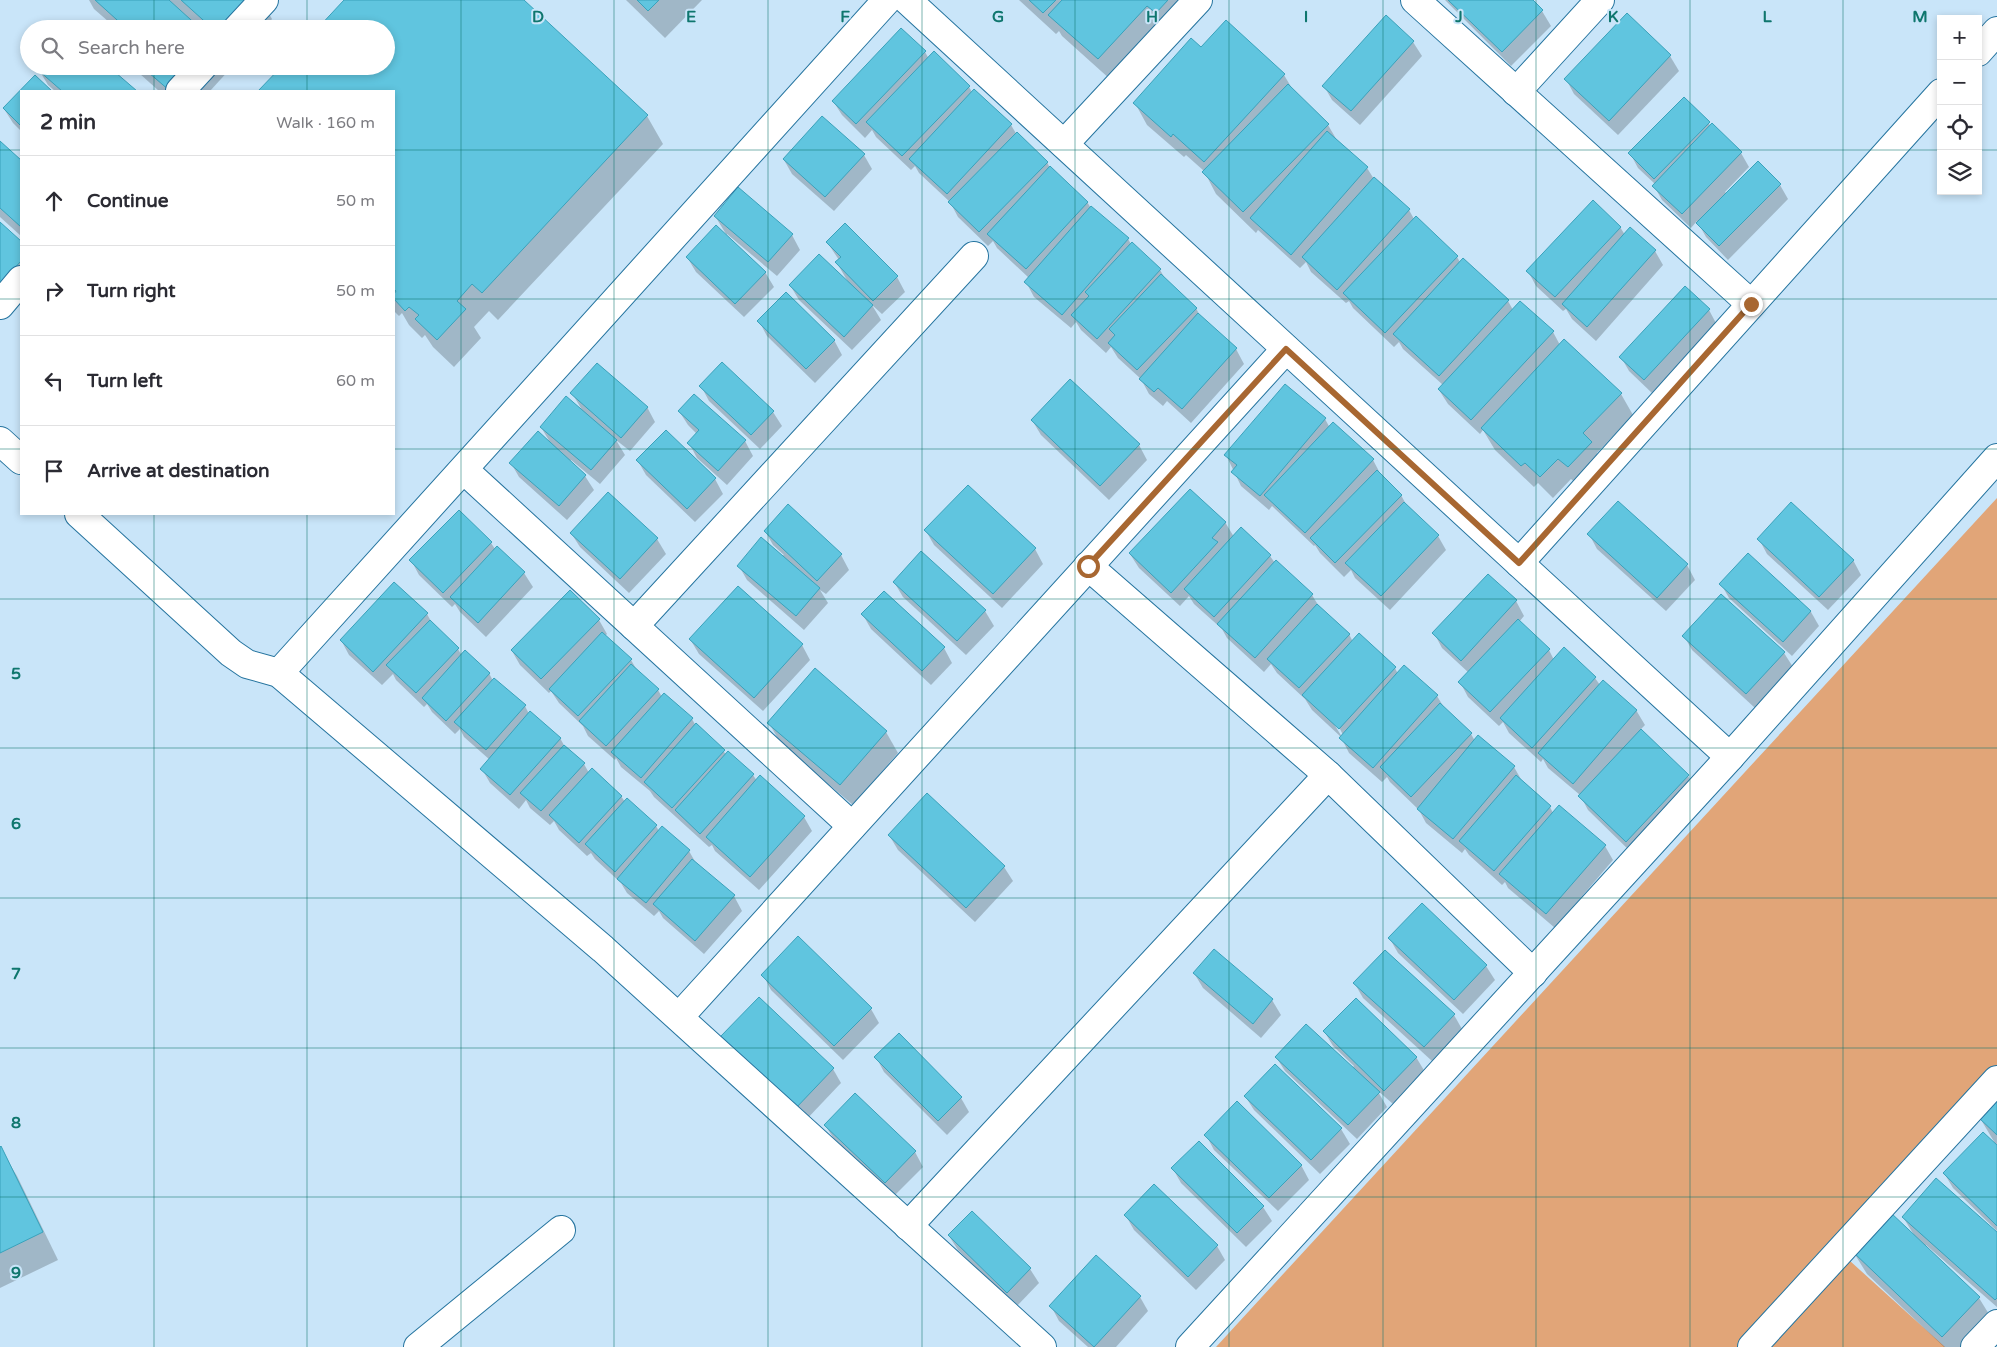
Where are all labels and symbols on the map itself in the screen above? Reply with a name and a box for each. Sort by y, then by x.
text: D [532,7,544,27]
text: E [686,7,696,27]
text: F [840,7,850,27]
text: G [992,7,1004,27]
text: H [1146,7,1158,27]
text: I [1304,7,1308,27]
text: J [1454,7,1463,27]
text: K [1608,7,1619,27]
text: L [1762,7,1772,27]
text: M [1912,7,1928,27]
route end [1740,293,1763,316]
route start [1077,555,1100,578]
text: 5 [11,664,21,684]
text: 6 [11,814,21,834]
text: 7 [11,964,21,984]
text: 8 [11,1113,21,1133]
text: 9 [11,1263,21,1283]

